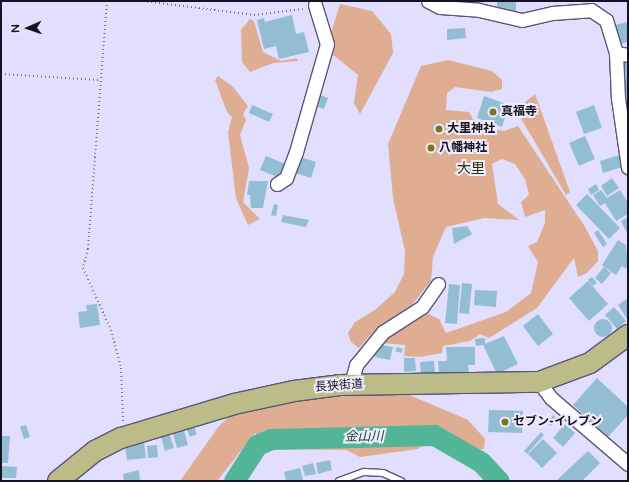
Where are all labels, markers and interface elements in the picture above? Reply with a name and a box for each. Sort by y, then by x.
north arrow [8,8,48,48]
text: N [9,24,22,33]
place label: 真福寺 [501,105,537,119]
marker: 真福寺 [488,107,498,117]
place label: 大里神社 [447,122,495,136]
marker: 大里神社 [434,124,444,134]
place label: 八幡神社 [439,141,487,155]
marker: 八幡神社 [426,143,436,153]
district label: 大里 [457,161,485,177]
street label: 長狭街道 [315,377,363,395]
place label: セブン-イレブン [513,415,602,429]
marker: セブン-イレブン [500,417,510,427]
water label: 金山川 [344,429,384,445]

